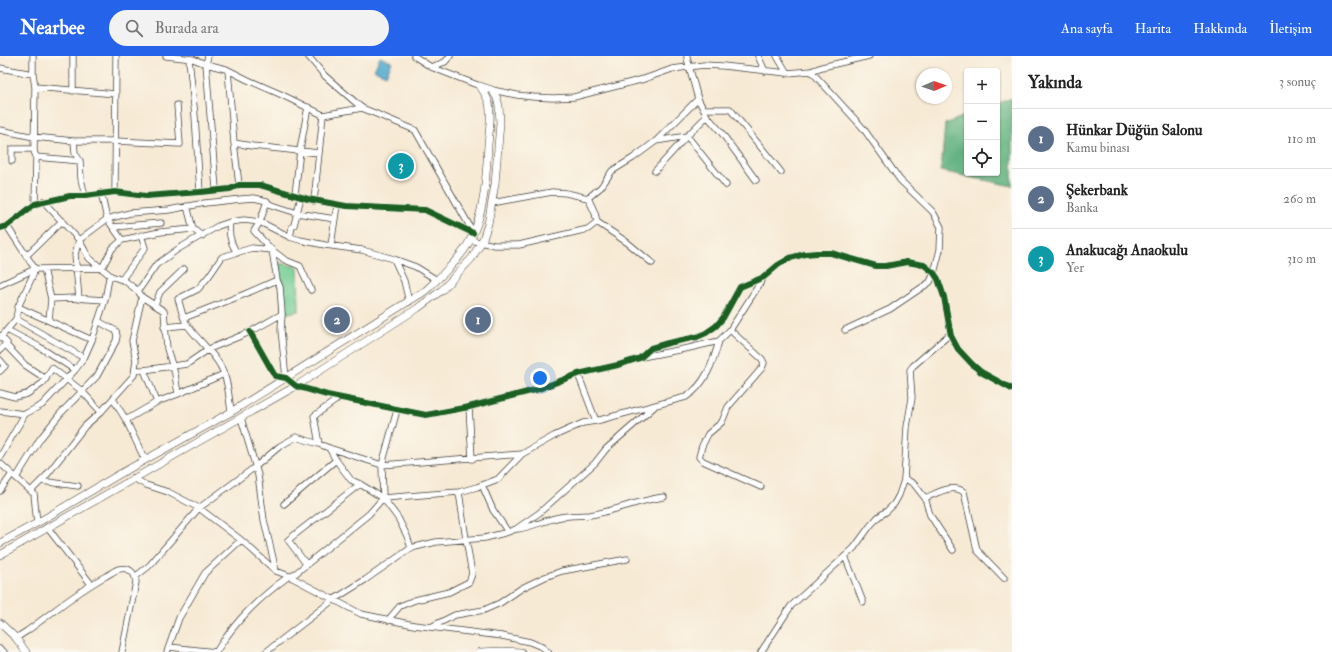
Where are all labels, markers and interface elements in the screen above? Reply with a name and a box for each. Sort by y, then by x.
search box [109,10,389,46]
text: Nearbee [20,16,85,40]
icon: search [123,17,145,39]
text: Burada ara [155,19,219,38]
text: Ana sayfa [1061,20,1113,37]
text: Harita [1135,20,1171,37]
text: Hakkında [1193,20,1247,37]
text: İletişim [1269,20,1312,37]
north arrow [916,68,952,104]
map controls [964,68,1000,176]
button: + [964,68,1000,104]
text: Yakında [1028,72,1082,93]
text: 3 sonuç [1279,74,1316,90]
button: − [964,104,1000,140]
text: Hünkar Düğün Salonu [1066,121,1203,140]
text: 1 [1039,131,1043,147]
text: 110 m [1287,131,1316,147]
button: locate [964,140,1000,176]
text: Kamu binası [1066,140,1130,156]
pin: 3 [388,151,414,181]
text: Şekerbank [1066,181,1128,200]
text: 2 [1038,191,1044,207]
text: 260 m [1283,191,1316,207]
text: Banka [1066,200,1098,216]
text: Anakucağı Anaokulu [1066,241,1188,260]
text: 3 [1039,251,1044,267]
text: 310 m [1287,251,1316,267]
text: Yer [1066,260,1084,276]
pin: 2 [324,305,350,335]
pin: 1 [465,305,491,335]
your location [530,368,550,388]

